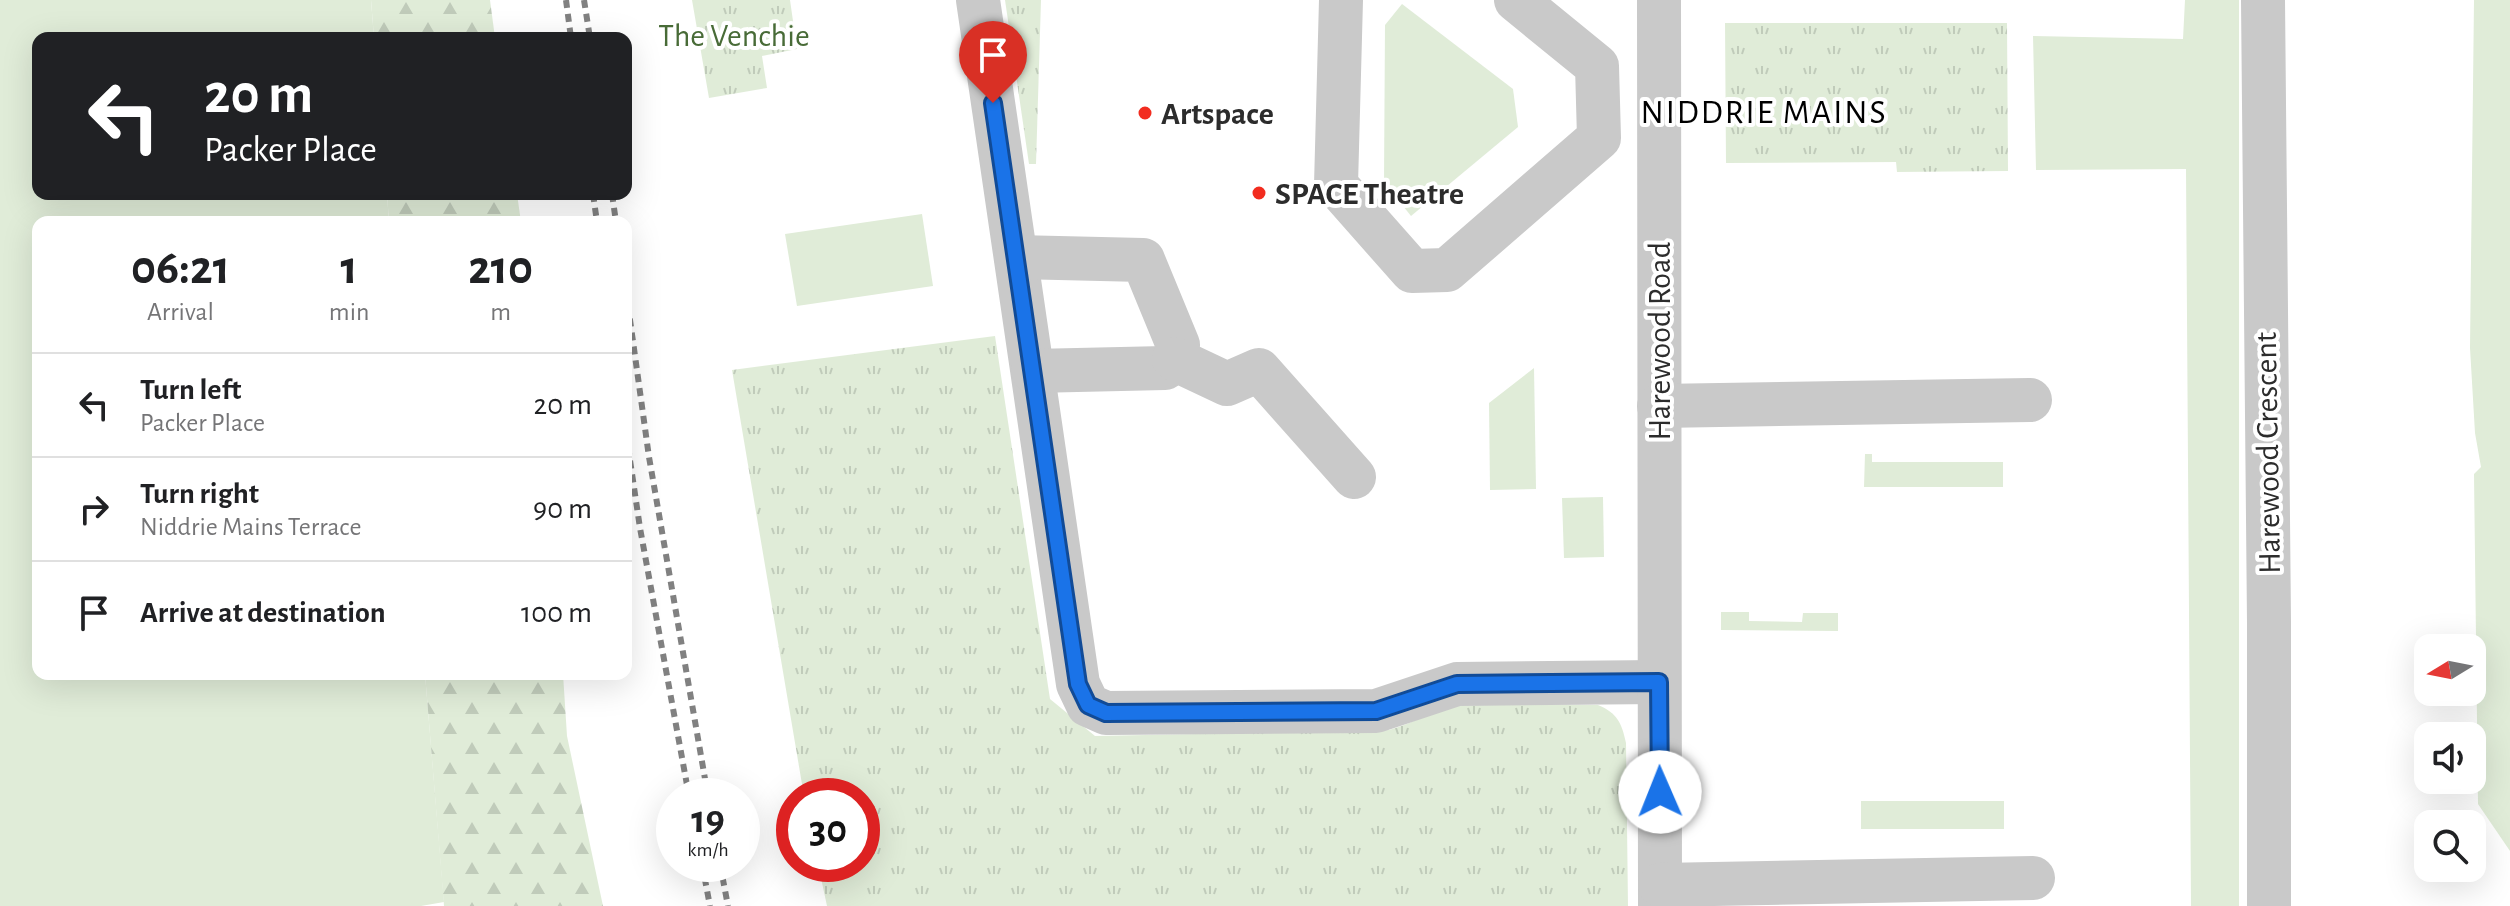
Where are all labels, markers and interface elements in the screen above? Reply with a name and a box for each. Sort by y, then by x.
park label: The Venchie [658,20,810,52]
pin [959,21,1027,103]
icon: arrive [971,33,1015,77]
icon: left [72,64,176,168]
text: 20 m [204,67,313,123]
district label: NIDDRIE MAINS [1640,96,1888,130]
place label: Artspace [1161,98,1274,130]
marker: Artspace [1136,104,1154,122]
text: Packer Place [204,132,377,168]
place label: SPACE Theatre [1275,178,1464,210]
marker: SPACE Theatre [1250,184,1268,202]
street label: Harewood Road [1644,242,1676,440]
text: 06:21 [131,245,230,293]
text: 1 [340,245,358,293]
text: 210 [468,245,533,293]
text: Arrival [147,299,214,325]
text: min [329,299,369,325]
text: m [490,299,511,325]
street label: Harewood Crescent [2250,332,2286,574]
text: Turn left [140,375,241,405]
icon: left [72,383,116,427]
text: 20 m [534,390,592,420]
text: Packer Place [140,410,265,436]
text: Turn right [140,479,259,509]
icon: right [72,487,116,531]
text: 90 m [533,494,592,524]
text: Niddrie Mains Terrace [140,514,361,540]
icon: arrive [72,591,116,635]
text: Arrive at destination [140,598,386,628]
text: 100 m [521,598,592,628]
north arrow [2414,634,2486,706]
map controls [2414,634,2486,882]
button: sound [2414,722,2486,794]
position arrow [1618,750,1702,834]
speed limit sign: 30 [776,778,880,882]
text: 19 [691,800,725,840]
button: search [2414,810,2486,882]
text: km/h [687,840,729,860]

